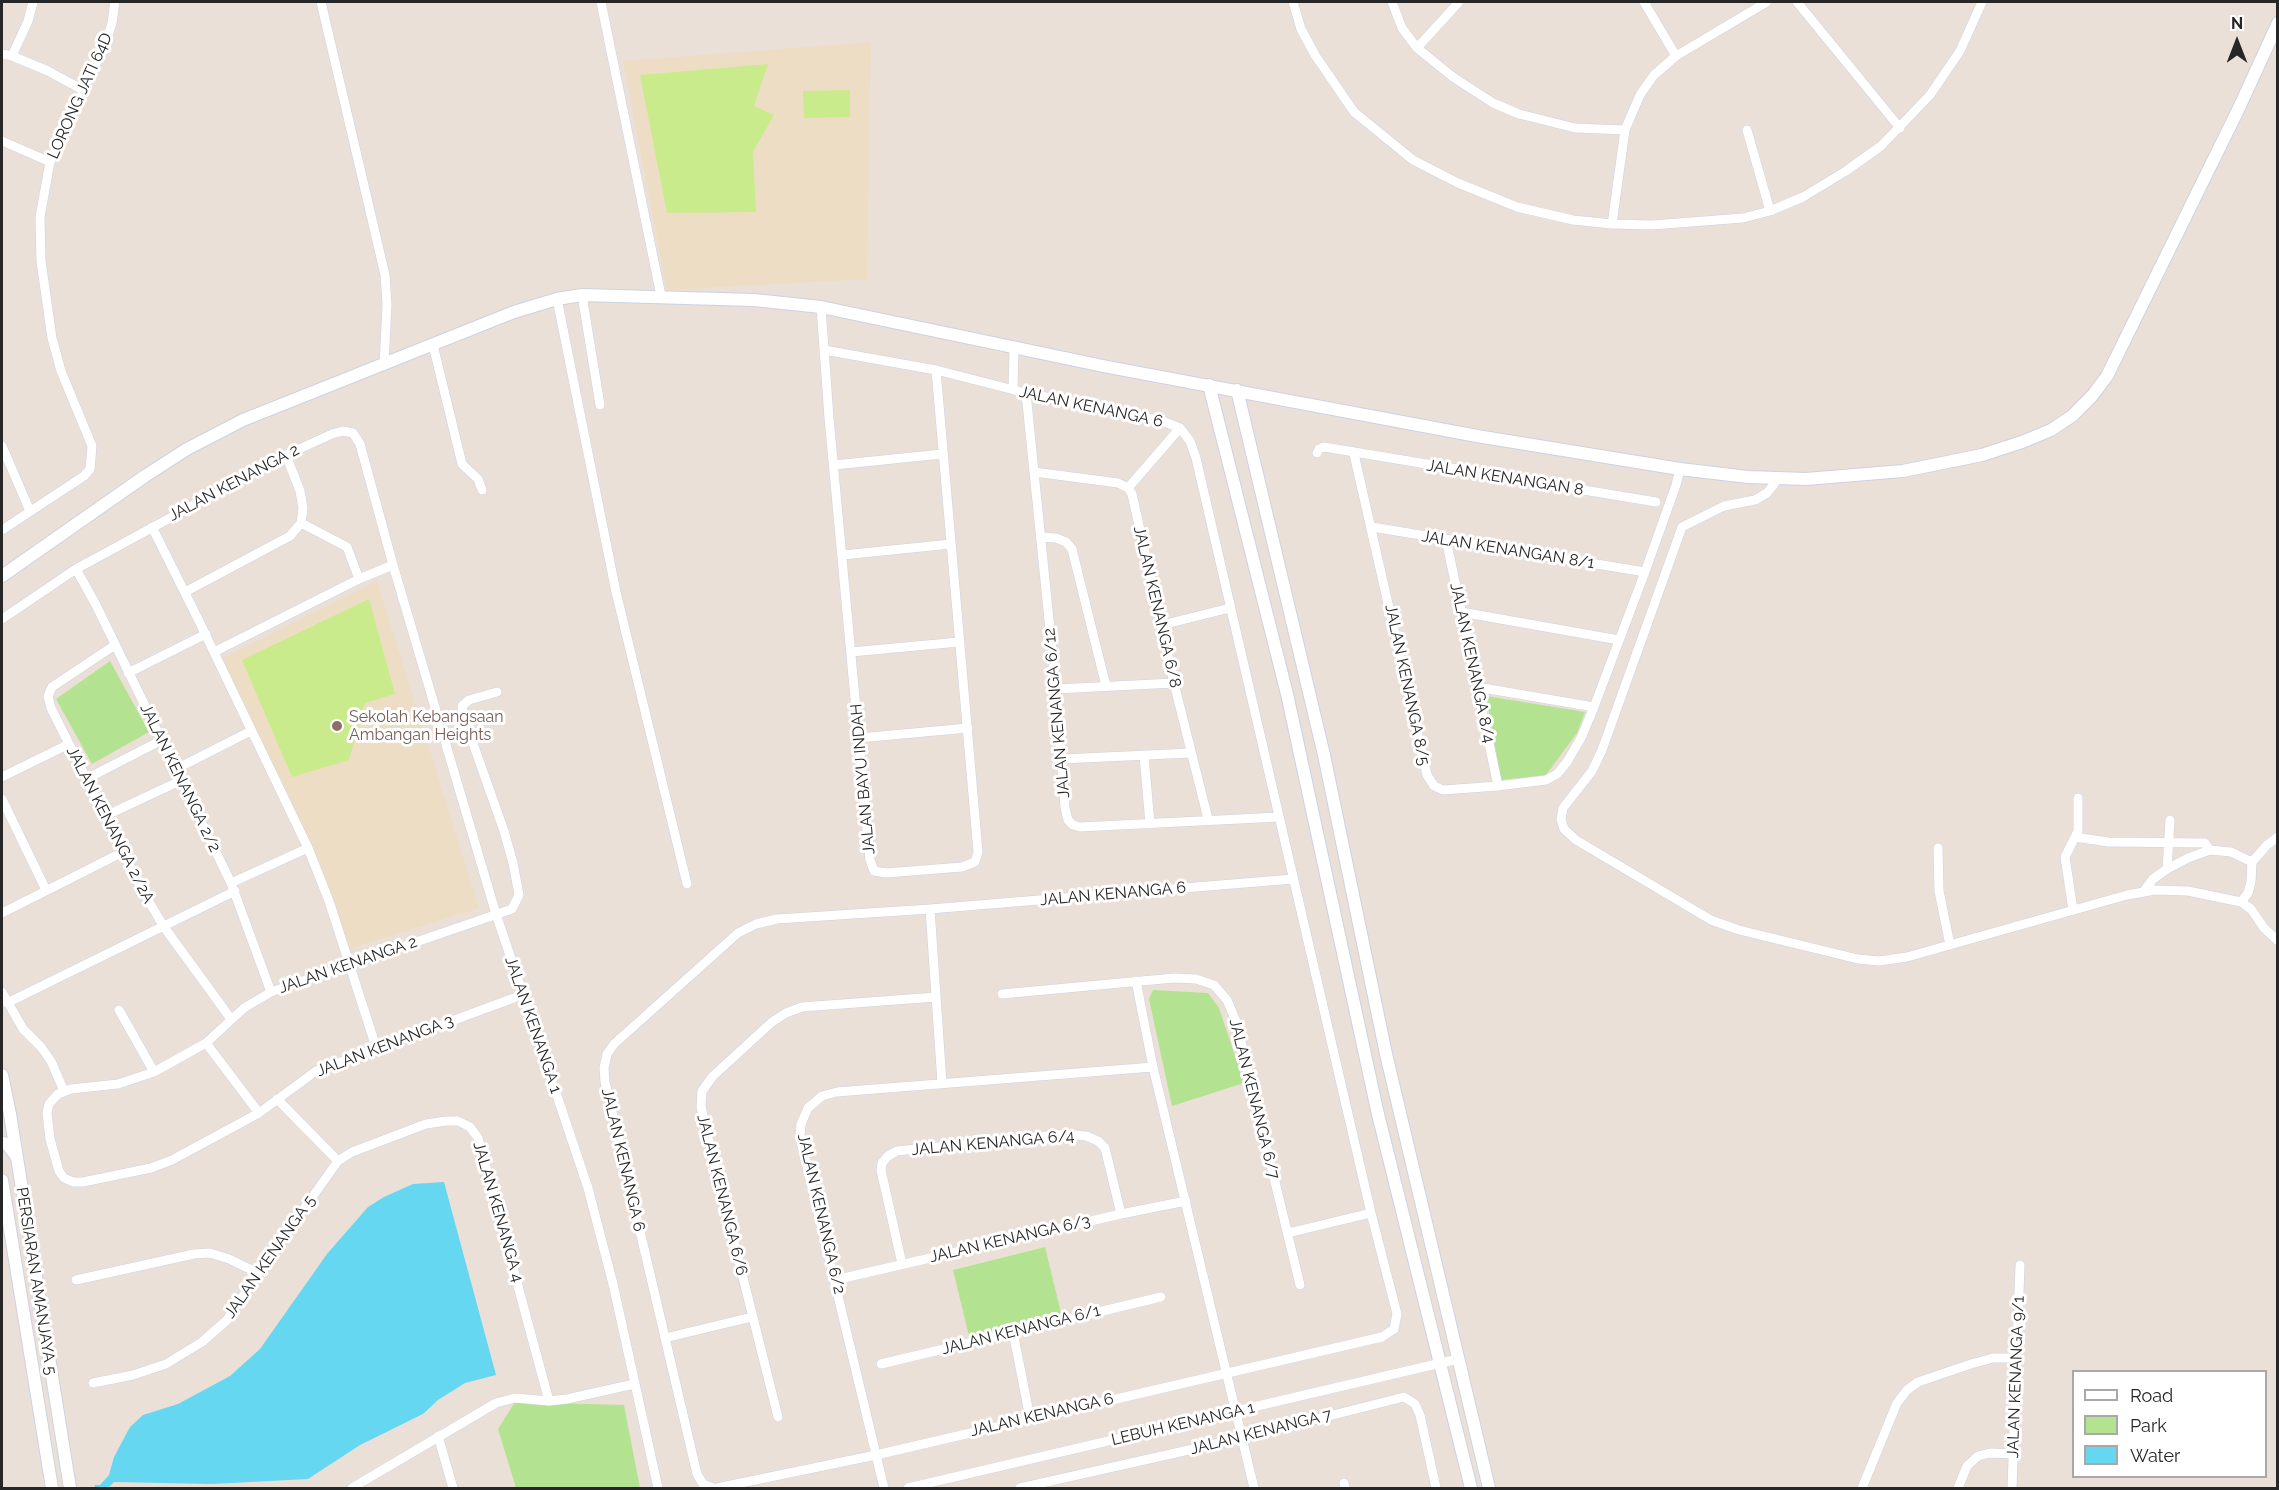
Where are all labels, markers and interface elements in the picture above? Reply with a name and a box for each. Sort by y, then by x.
north arrow [2207,12,2267,72]
text: N [2231,14,2243,33]
street label: LORONG JATI 64D [44,30,116,162]
street label: JALAN KENANGA 6 [1017,382,1165,432]
street label: JALAN KENANGA 2 [165,440,303,526]
street label: JALAN KENANGAN 8 [1425,456,1585,500]
street label: JALAN KENANGA 6/8 [1129,524,1185,690]
street label: JALAN KENANGAN 8/1 [1420,527,1596,573]
street label: JALAN KENANGA 8/4 [1446,581,1498,745]
street label: JALAN KENANGA 8/5 [1381,603,1433,767]
street label: JALAN KENANGA 6/12 [1040,627,1074,799]
street label: JALAN KENANGA 2/2 [136,701,224,855]
street label: JALAN BAYU INDAH [847,703,879,855]
place label: Sekolah Kebangsaan Ambangan Heights [349,707,504,745]
marker: Sekolah Kebangsaan Ambangan Heights [330,719,344,733]
street label: JALAN KENANGA 2/2A [62,743,158,907]
street label: JALAN KENANGA 6 [1039,878,1187,910]
street label: JALAN KENANGA 2 [276,932,420,998]
street label: JALAN KENANGA 1 [501,954,565,1096]
street label: JALAN KENANGA 3 [314,1011,456,1081]
street label: JALAN KENANGA 6/7 [1225,1017,1283,1181]
street label: JALAN KENANGA 6 [597,1087,649,1233]
street label: JALAN KENANGA 6/6 [693,1112,751,1278]
street label: JALAN KENANGA 6/4 [911,1126,1075,1160]
street label: JALAN KENANGA 6/2 [793,1132,849,1296]
street label: JALAN KENANGA 4 [469,1139,527,1285]
street label: PERSIARAN AMANJAYA 5 [12,1186,60,1376]
street label: JALAN KENANGA 5 [220,1192,320,1322]
street label: JALAN KENANGA 6/3 [928,1211,1092,1267]
street label: JALAN KENANGA 9/1 [2004,1296,2028,1458]
street label: JALAN KENANGA 6/1 [940,1301,1102,1359]
legend [2072,1370,2267,1478]
text: Road [2130,1385,2173,1406]
street label: JALAN KENANGA 6 [969,1389,1115,1441]
street label: LEBUH KENANGA 1 [1109,1398,1257,1450]
street label: JALAN KENANGA 7 [1188,1405,1334,1459]
text: Park [2130,1415,2167,1436]
text: Water [2130,1445,2180,1466]

